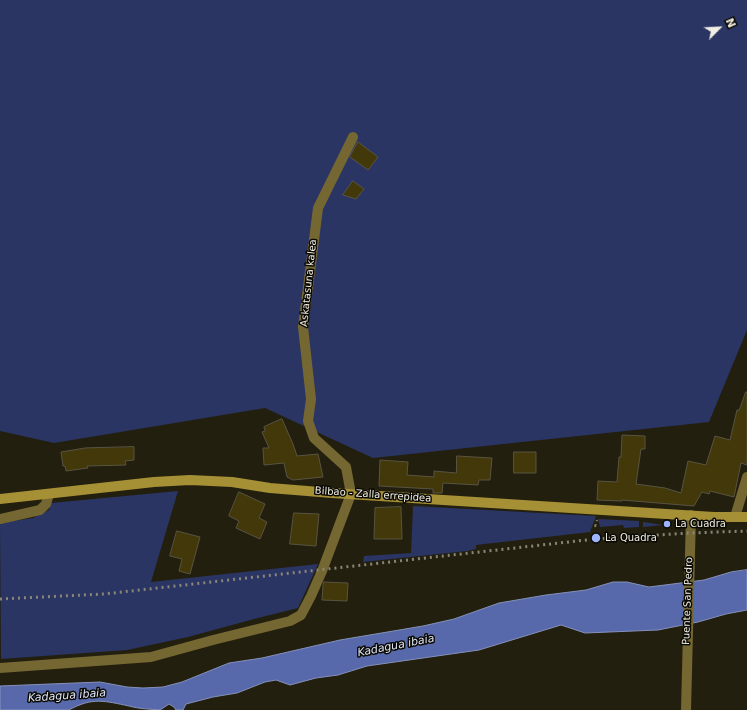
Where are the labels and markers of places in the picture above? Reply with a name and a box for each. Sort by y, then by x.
place label: La Cuadra [675,518,726,530]
marker: La Cuadra [662,519,672,529]
marker: La Quadra [590,532,602,544]
place label: La Quadra [605,532,657,544]

